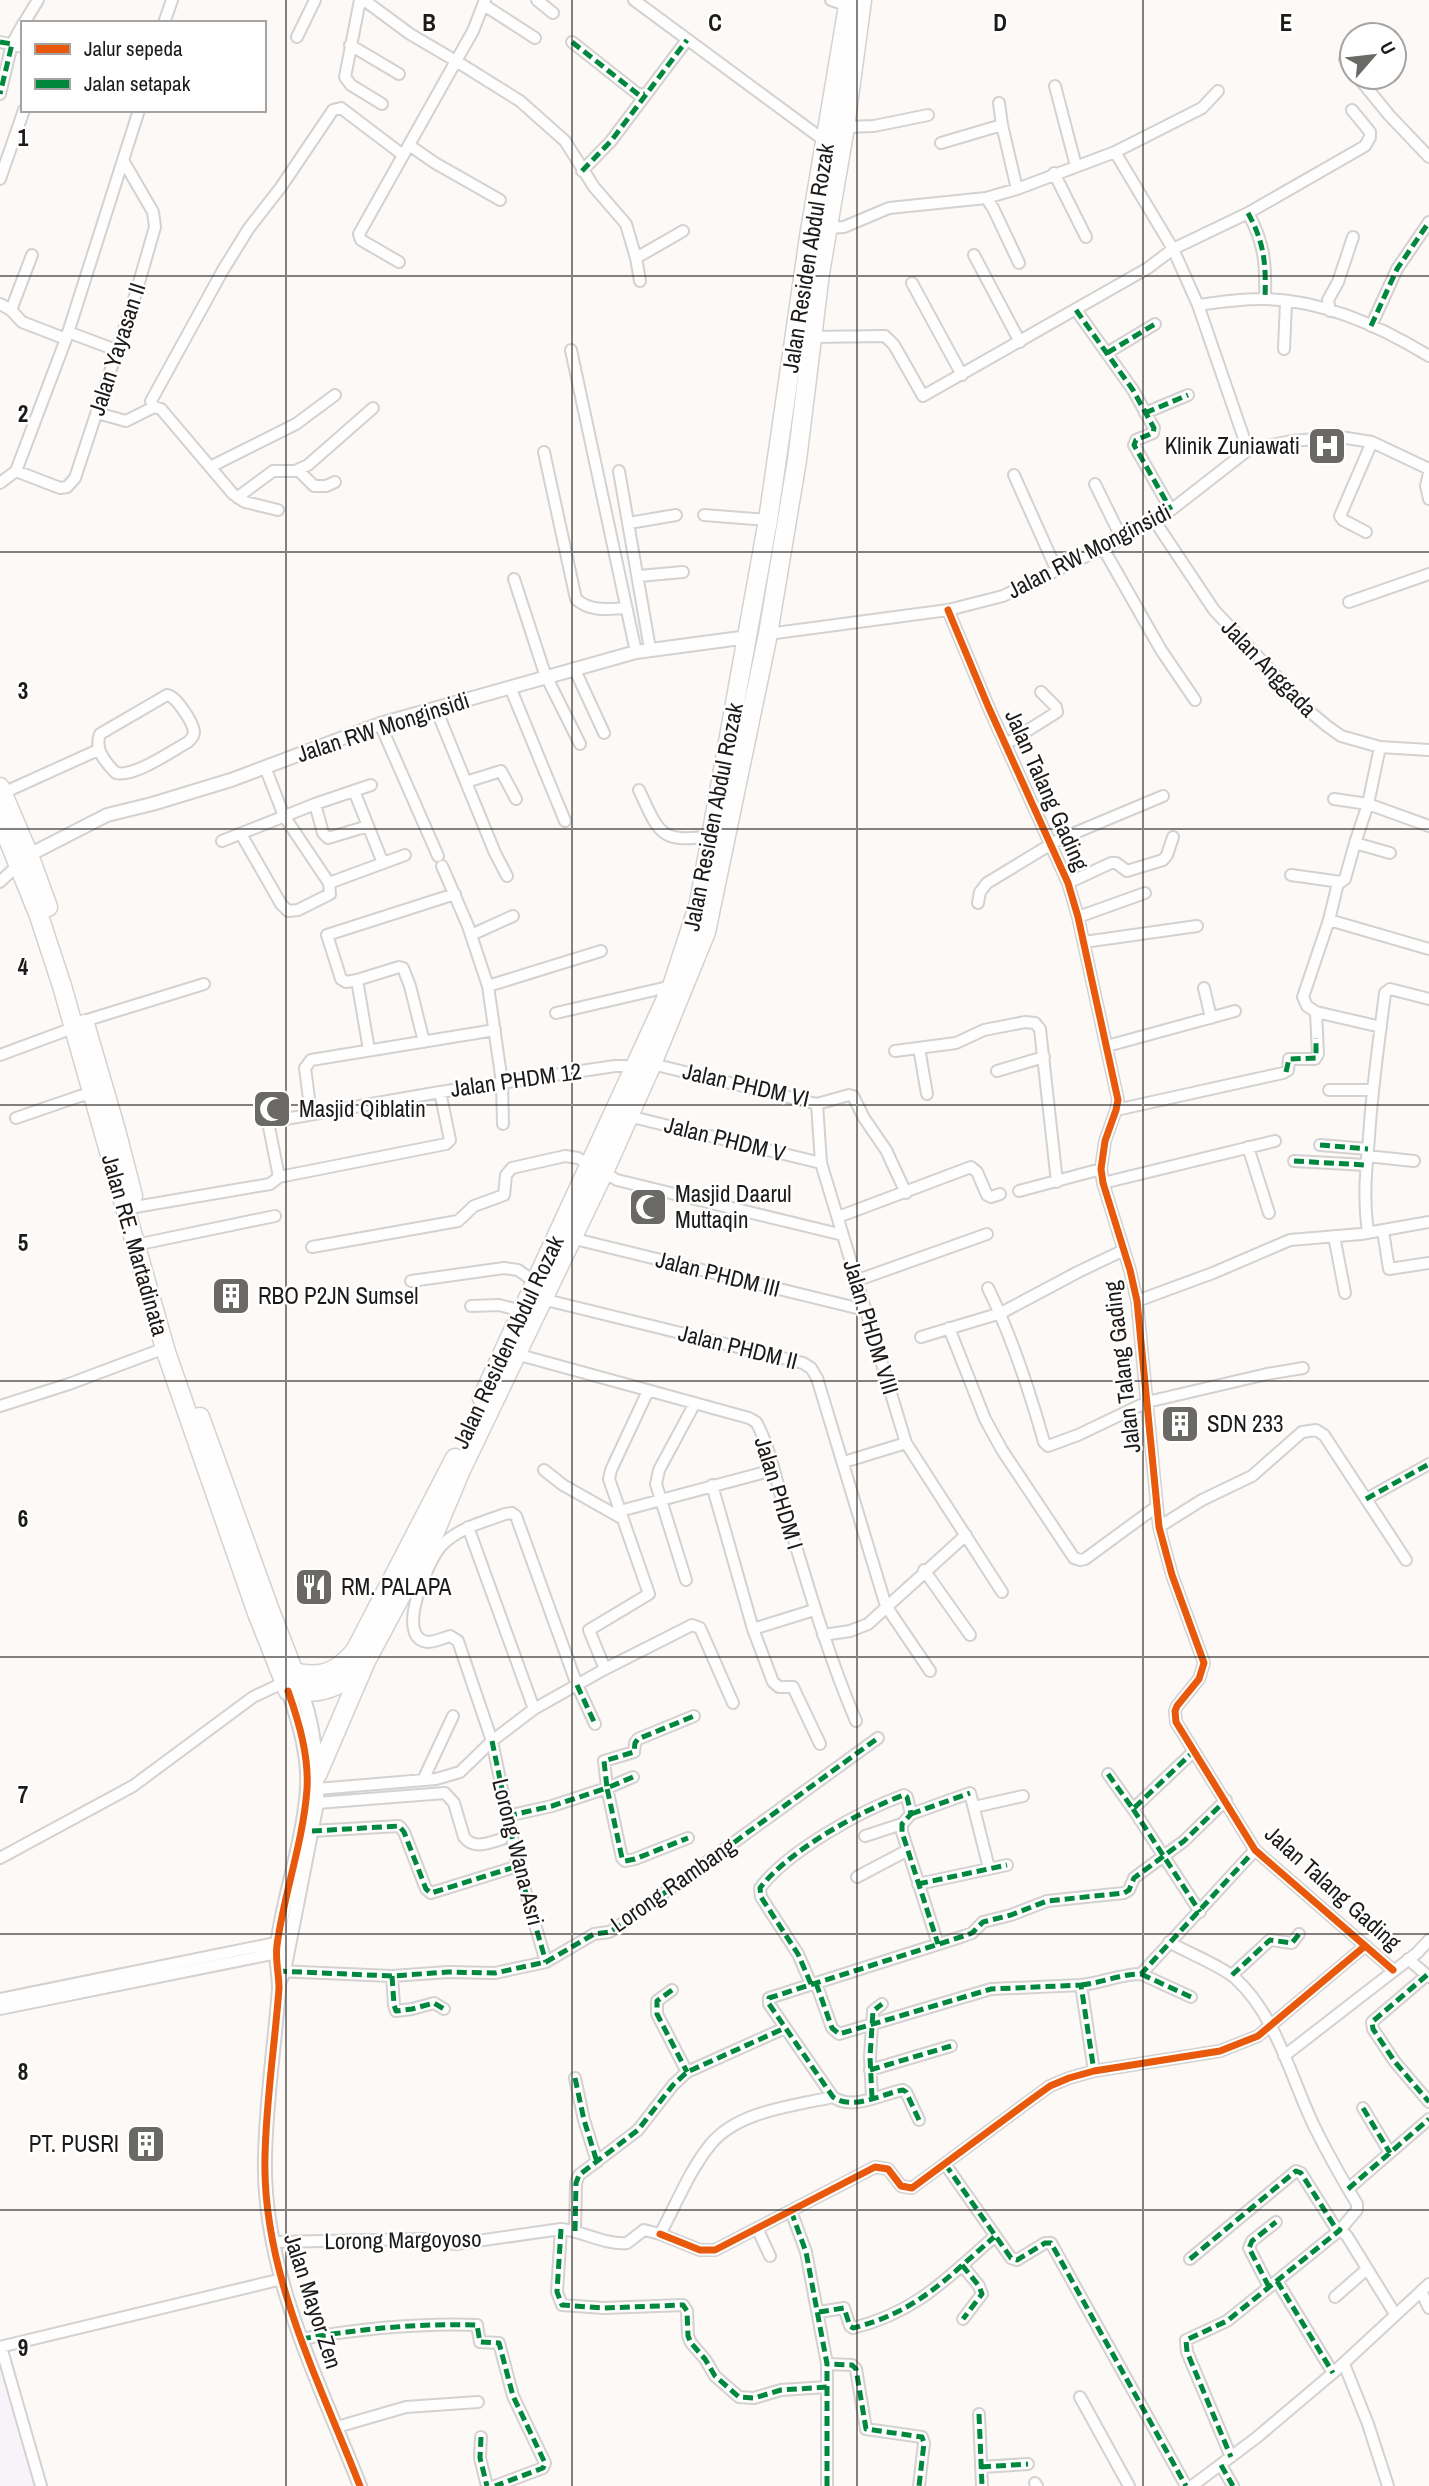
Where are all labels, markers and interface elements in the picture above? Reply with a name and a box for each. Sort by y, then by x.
text: B [422,7,436,38]
text: C [708,7,722,38]
text: D [993,7,1007,38]
text: E [1280,7,1292,38]
legend [21,21,266,112]
north arrow [1338,21,1408,91]
text: Jalur sepeda [84,34,183,63]
text: U [1374,37,1402,59]
text: Jalan setapak [84,69,191,98]
text: 1 [18,122,29,153]
street label: Jalan Residen Abdul Rozak [774,141,841,375]
street label: Jalan Yayasan II [80,279,153,419]
text: 2 [18,398,28,429]
hospital icon: Klinik Zuniawati [1306,425,1348,467]
place label: Klinik Zuniawati [1165,430,1300,461]
street label: Jalan RW Monginsidi [1002,496,1176,605]
street label: Jalan Anggada [1215,612,1324,724]
text: 3 [18,675,28,706]
street label: Jalan RW Monginsidi [292,684,473,769]
street label: Jalan Residen Abdul Rozak [675,700,750,934]
street label: Jalan Talang Gading [998,704,1097,876]
text: 4 [18,951,29,982]
street label: Jalan PHDM 12 [448,1055,583,1104]
street label: Jalan PHDM VI [680,1055,812,1114]
mosque icon: Masjid Qiblatin [251,1088,293,1130]
place label: Masjid Qiblatin [299,1093,426,1124]
street label: Jalan PHDM V [661,1109,789,1169]
street label: Jalan RE. Martadinata [95,1150,176,1340]
place label: Masjid Daarul Muttaqin [675,1178,791,1235]
mosque icon: Masjid Daarul Muttaqin [627,1186,669,1228]
text: 5 [18,1227,28,1258]
street label: Jalan Residen Abdul Rozak [445,1230,571,1453]
street label: Jalan PHDM III [653,1243,783,1304]
street label: Jalan PHDM VIII [836,1256,907,1398]
building icon: RBO P2JN Sumsel [210,1275,252,1317]
street label: Jalan Talang Gading [1096,1279,1147,1455]
place label: RBO P2JN Sumsel [258,1280,418,1311]
street label: Jalan PHDM II [675,1317,801,1376]
building icon: SDN 233 [1159,1403,1201,1445]
place label: SDN 233 [1207,1408,1284,1439]
street label: Jalan PHDM I [748,1433,811,1553]
text: 6 [18,1503,28,1534]
restaurant icon: RM. PALAPA [293,1566,335,1608]
place label: RM. PALAPA [341,1571,452,1602]
street label: Lorong Wana Asri [485,1775,552,1929]
text: 7 [18,1779,28,1810]
street label: Jalan Talang Gading [1259,1818,1408,1957]
street label: Lorong Rambang [604,1830,742,1939]
text: 8 [18,2056,28,2087]
building icon: PT. PUSRI [125,2123,167,2165]
place label: PT. PUSRI [29,2128,119,2159]
street label: Lorong Margoyoso [324,2223,482,2256]
street label: Jalan Mayor Zen [277,2229,350,2372]
text: 9 [18,2332,28,2363]

